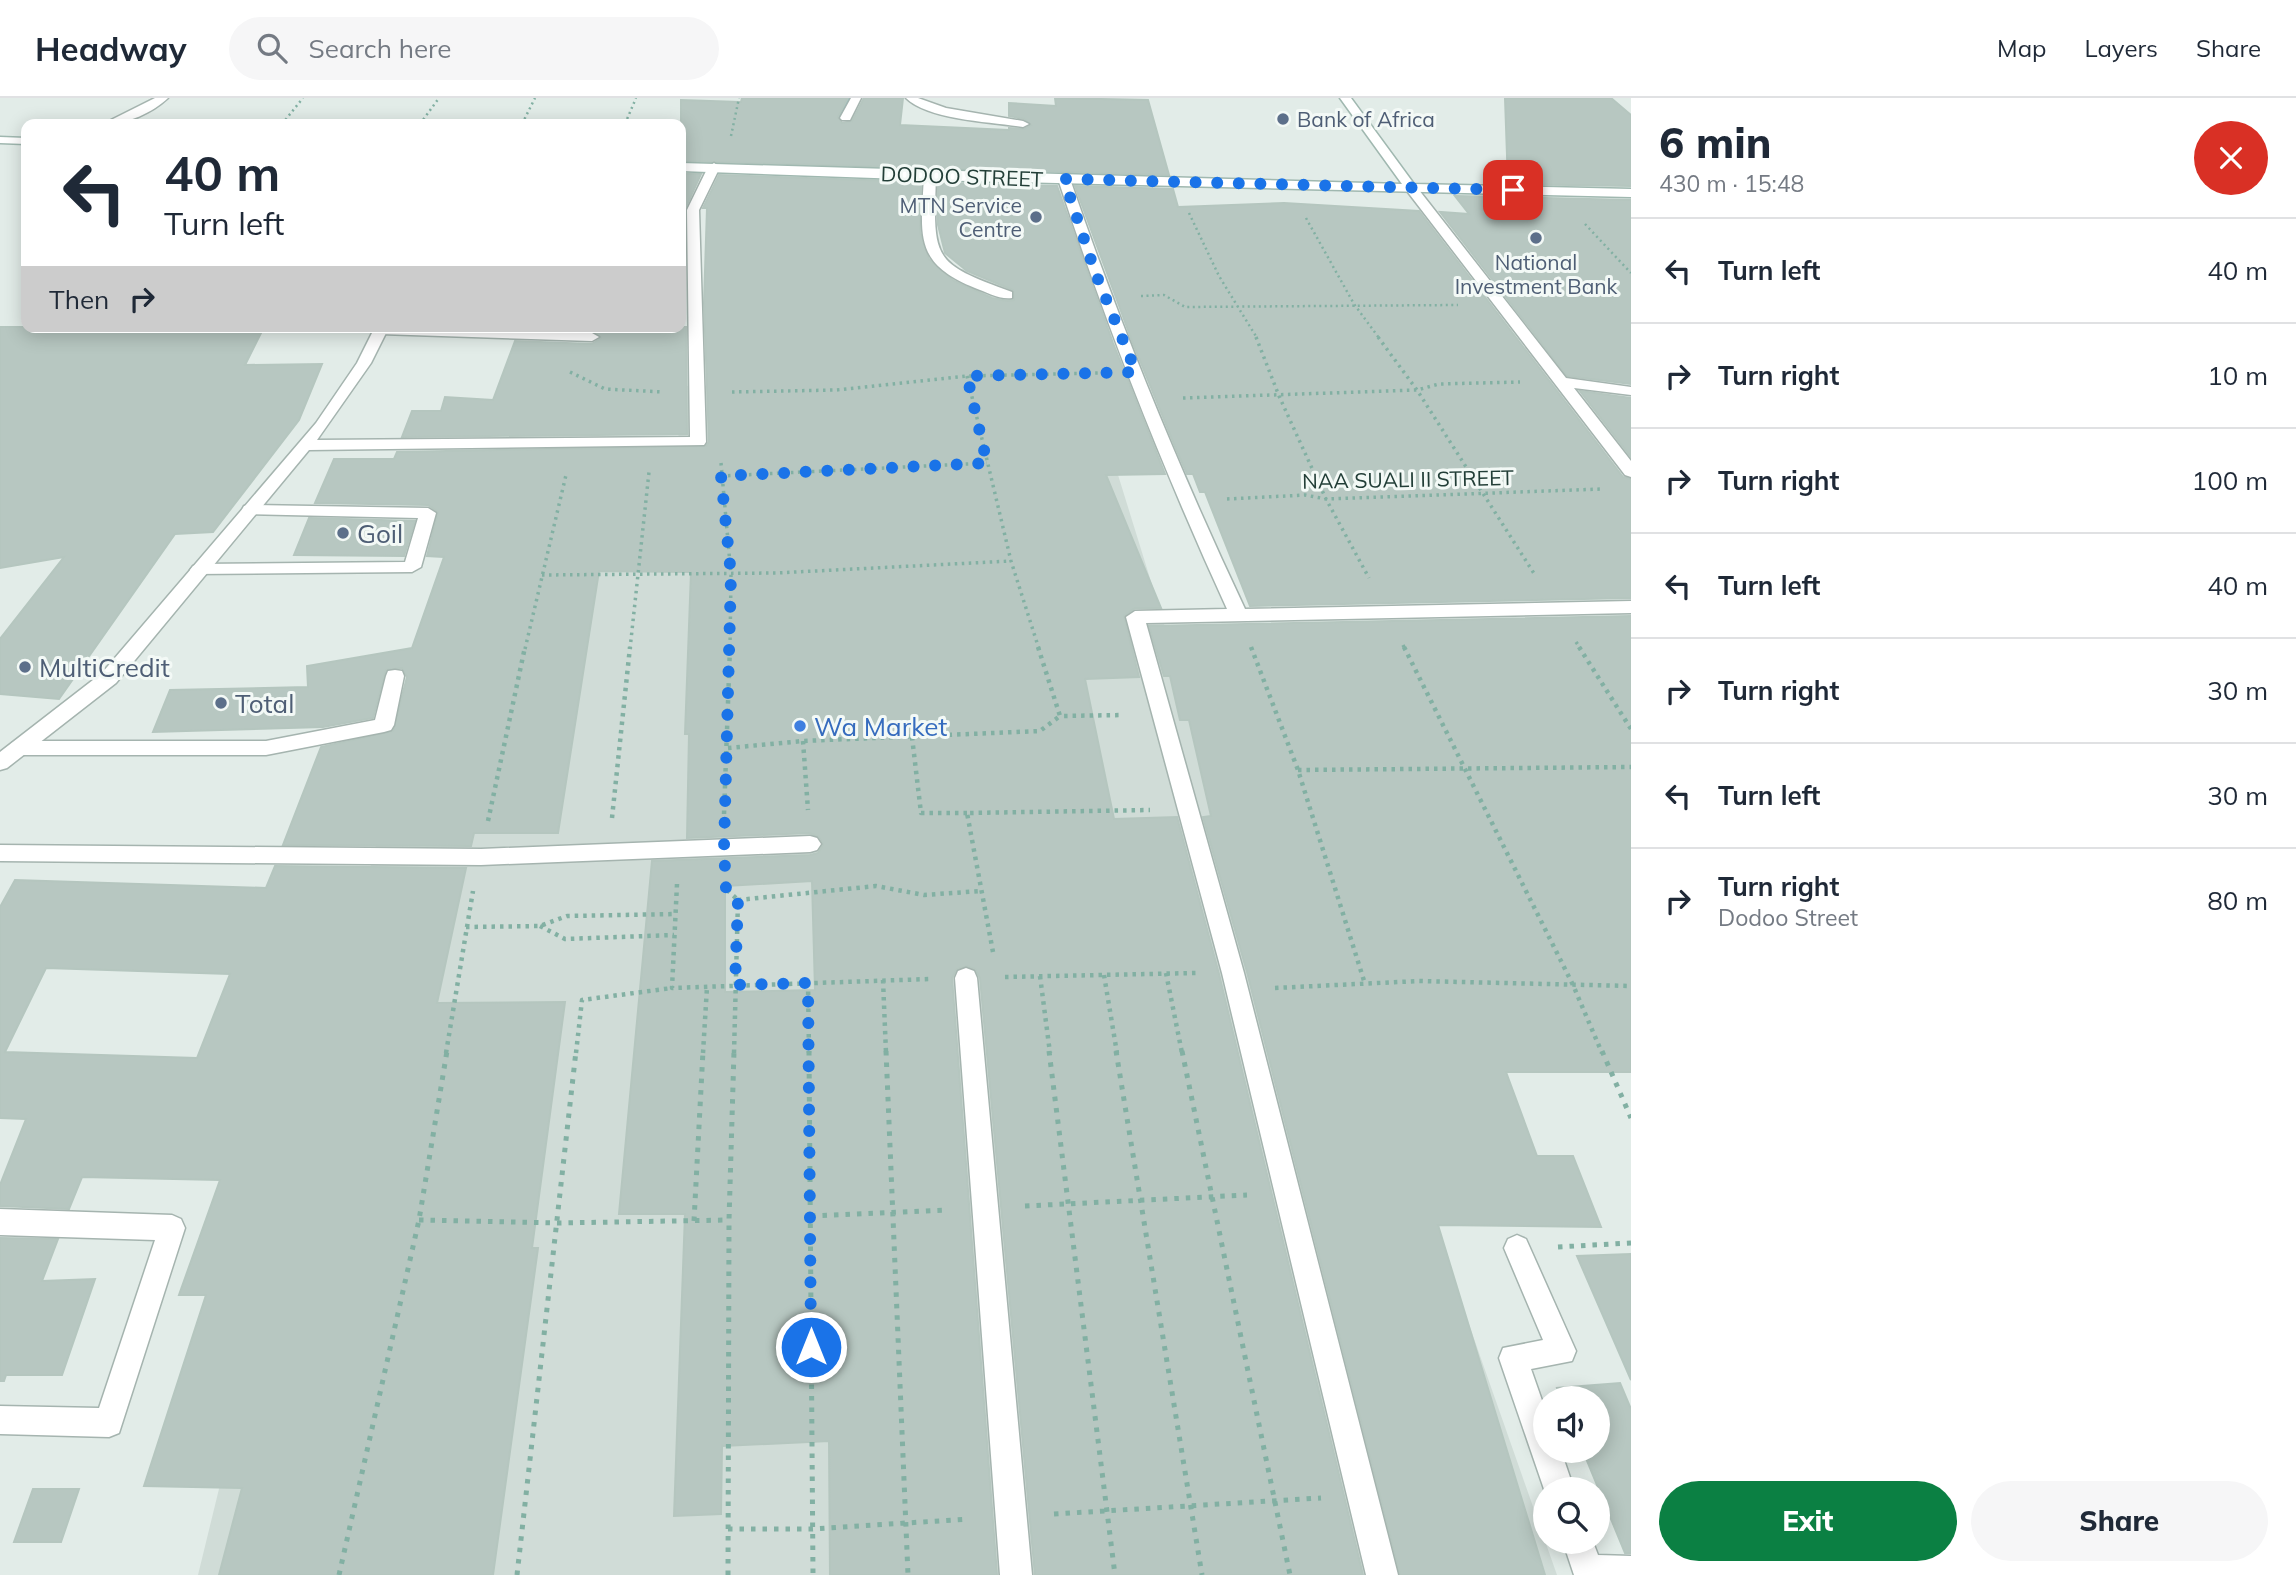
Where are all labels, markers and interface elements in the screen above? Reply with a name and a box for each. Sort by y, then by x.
search box [229,17,719,80]
text: Headway [35,28,187,69]
icon: search [253,29,291,67]
text: Search here [309,32,451,65]
text: Map [1997,33,2046,63]
text: Layers [2084,33,2158,63]
text: Share [2196,33,2261,63]
place label: Bank of Africa [1297,106,1435,132]
marker: Bank of Africa [1275,111,1291,127]
text: 6 min [1659,116,1772,169]
button: close [2194,121,2268,195]
text: 40 m [164,142,280,203]
icon: left [49,147,140,238]
street label: DODOO STREET [880,160,1044,192]
pin [1483,160,1543,220]
text: 430 m · 15:48 [1659,169,1804,198]
icon: arrive [1494,171,1532,209]
place label: MTN Service Centre [900,192,1022,242]
text: Turn left [164,203,284,243]
marker: MTN Service Centre [1028,209,1044,225]
marker: National Investment Bank [1528,230,1544,246]
place label: National Investment Bank [1455,249,1618,299]
icon: left [1659,252,1697,290]
text: Turn left [1718,254,1820,287]
text: 40 m [2207,254,2268,287]
icon: right [123,280,161,318]
text: Then [49,283,109,316]
icon: right [1659,357,1697,395]
text: Turn right [1718,359,1839,392]
text: 10 m [2207,359,2268,392]
icon: right [1659,462,1697,500]
street label: NAA SUALI II STREET [1302,464,1514,494]
text: Turn right [1718,464,1839,497]
text: 100 m [2192,464,2268,497]
place label: Goil [357,517,403,550]
marker: Goil [335,525,351,541]
icon: left [1659,567,1697,605]
text: Turn left [1718,569,1820,602]
text: 40 m [2207,569,2268,602]
place label: MultiCredit [39,651,170,684]
marker: MultiCredit [17,659,33,675]
icon: right [1659,672,1697,710]
text: Turn right [1718,674,1839,707]
text: 30 m [2207,674,2268,707]
place label: Total [235,687,294,720]
marker: Total [213,695,229,711]
place label: Wa Market [814,710,947,743]
marker: Wa Market [792,718,808,734]
icon: left [1659,777,1697,815]
text: Turn left [1718,779,1820,812]
text: 30 m [2207,779,2268,812]
text: Turn right [1718,870,1839,903]
icon: right [1659,882,1697,920]
text: 80 m [2207,884,2268,917]
text: Dodoo Street [1718,903,1858,932]
position arrow [774,1310,848,1384]
map controls [1533,1386,1610,1554]
button: sound [1533,1386,1610,1463]
button: search [1533,1477,1610,1554]
button: Exit [1659,1481,1957,1561]
button: Share [1971,1481,2268,1561]

